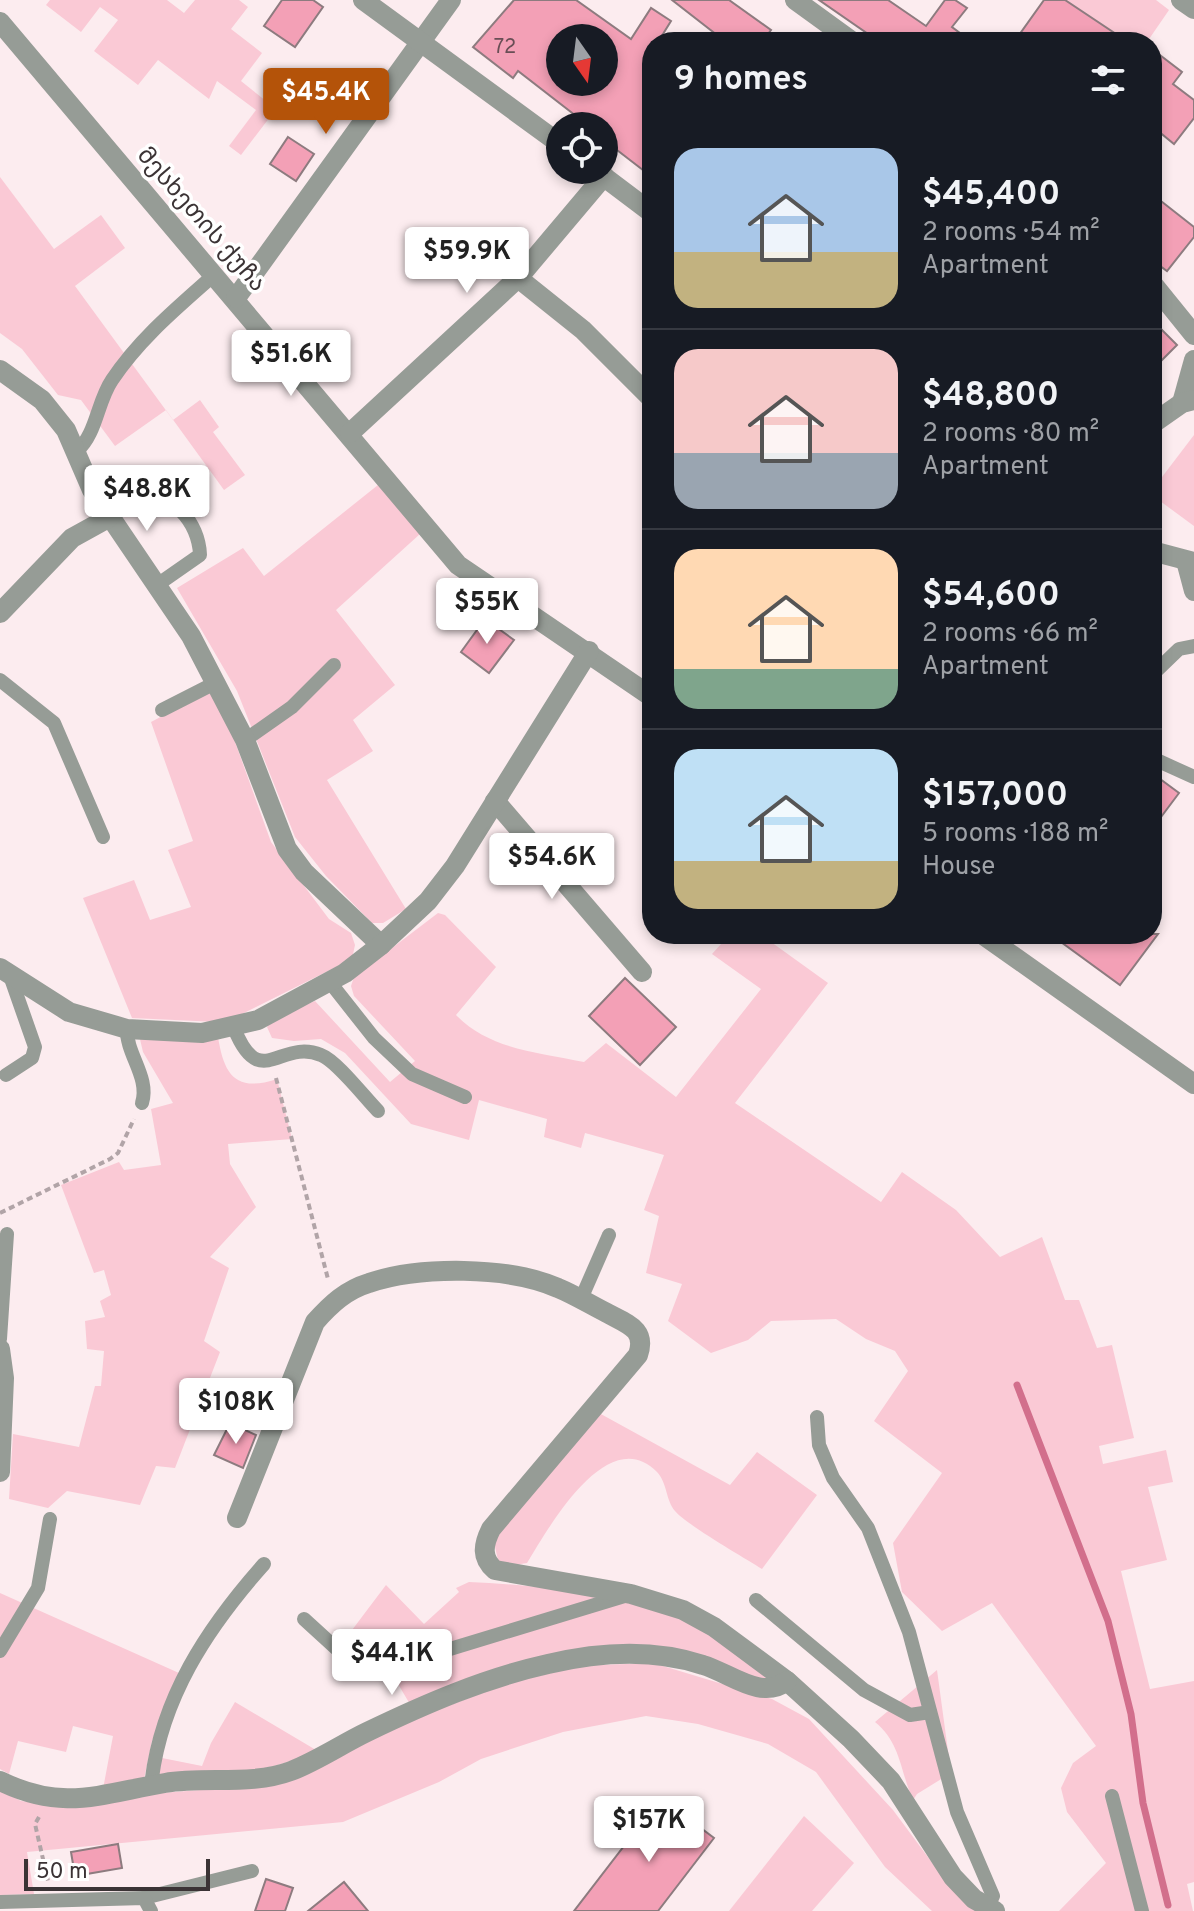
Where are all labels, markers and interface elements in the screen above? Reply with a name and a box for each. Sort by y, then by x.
north arrow [546,24,618,96]
map controls [546,24,618,184]
house number: 72 [494,35,516,61]
icon: filters [1086,58,1130,102]
text: 9 homes [674,59,808,102]
pin: $45.4K [261,68,391,136]
text: $45.4K [281,77,371,110]
button: locate [546,112,618,184]
street label: მესხეთის ქუჩა [129,142,272,299]
text: $45,400 [922,174,1060,217]
icon: home [738,180,834,276]
text: 2 rooms · 54 m² [922,217,1100,250]
pin: $59.9K [402,227,532,295]
text: $59.9K [423,236,511,269]
text: Apartment [922,250,1049,283]
pin: $51.6K [226,330,356,398]
text: $51.6K [250,339,332,372]
text: $48,800 [922,375,1059,418]
icon: home [738,381,834,477]
text: 2 rooms · 80 m² [922,418,1099,451]
text: Apartment [922,451,1049,484]
pin: $48.8K [82,465,212,533]
text: $48.8K [102,474,192,507]
text: $54,600 [922,575,1060,618]
pin: $55K [440,578,534,646]
icon: home [738,581,834,677]
text: $55K [454,587,520,620]
text: 2 rooms · 66 m² [922,618,1098,651]
text: Apartment [922,651,1049,684]
text: $157,000 [922,775,1068,818]
icon: home [738,781,834,877]
text: 5 rooms · 188 m² [922,818,1108,851]
pin: $54.6K [487,833,617,901]
text: $54.6K [507,842,597,875]
text: House [922,851,995,884]
pin: $108K [180,1378,292,1446]
text: $108K [197,1387,275,1420]
pin: $44.1K [327,1629,457,1697]
text: $44.1K [350,1638,434,1671]
pin: $157K [593,1796,705,1864]
text: $157K [612,1805,686,1838]
scale bar [24,1855,210,1891]
text: 50 m [36,1859,88,1886]

